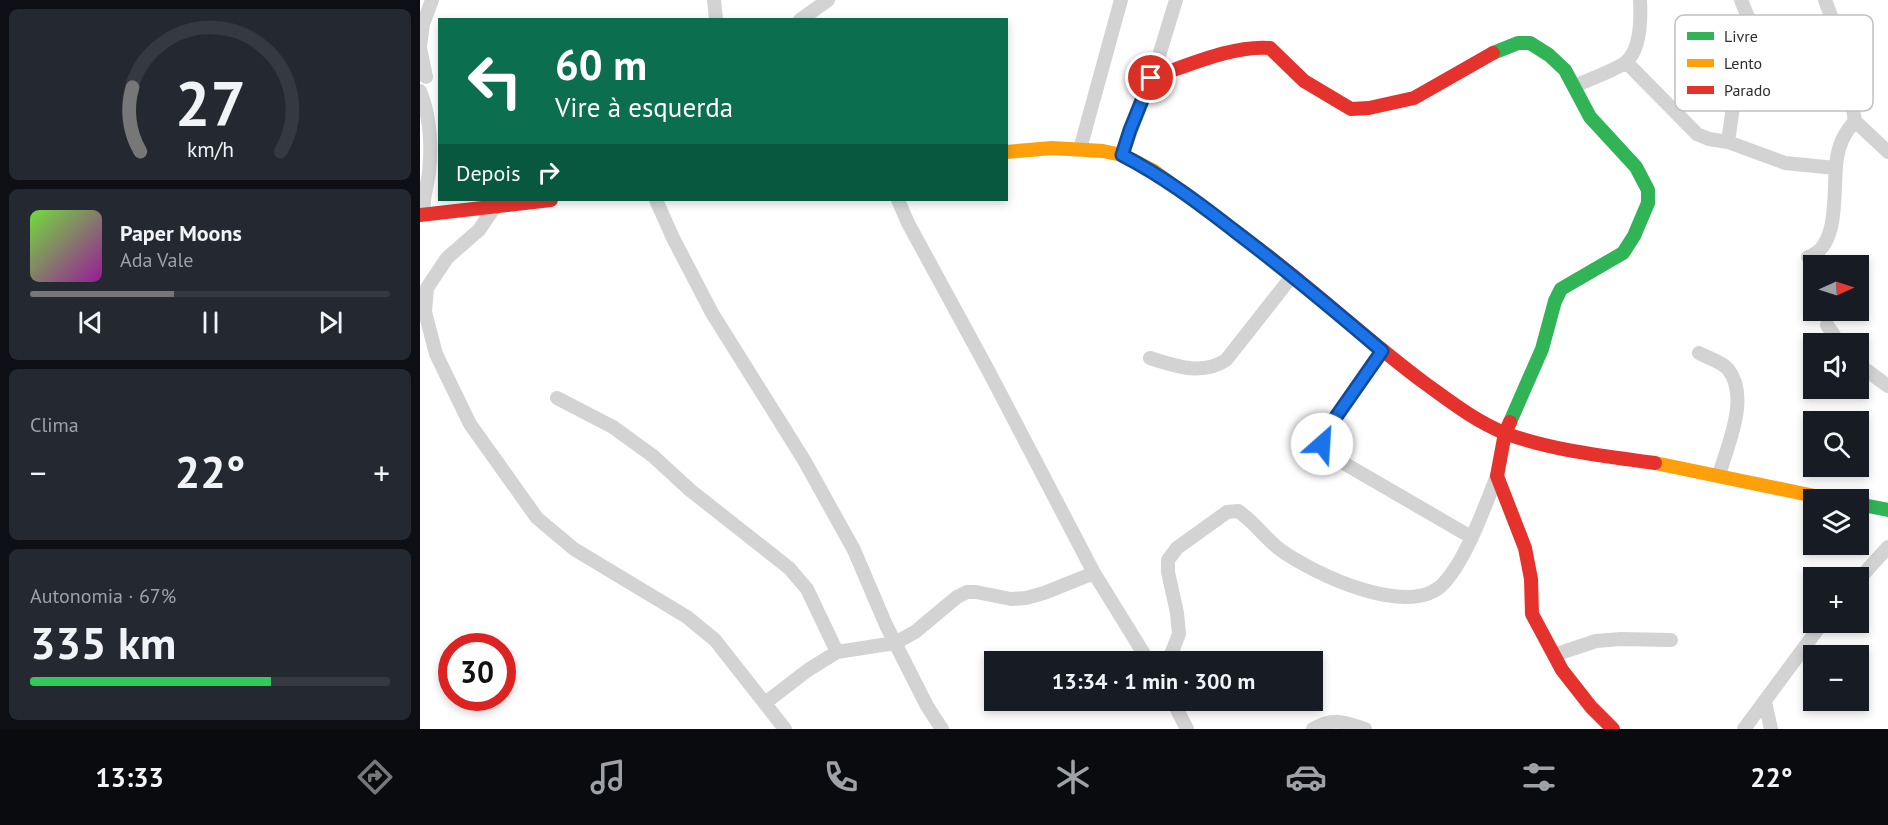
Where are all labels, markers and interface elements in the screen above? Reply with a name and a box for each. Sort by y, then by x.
legend [1675,15,1873,111]
text: Livre [1724,26,1758,46]
text: 60 m [555,37,647,92]
icon: left [456,42,534,120]
pin [1125,52,1176,103]
text: Lento [1724,53,1762,73]
icon: arrive [1134,61,1167,94]
text: 27 [175,62,245,143]
text: Parado [1724,80,1771,100]
text: Vire à esquerda [555,90,733,124]
text: km/h [186,135,233,163]
icon: right [532,156,565,189]
text: Depois [456,159,520,187]
text: Paper Moons [120,219,242,247]
text: Ada Vale [120,247,193,273]
north arrow [1803,255,1869,321]
map controls [1803,255,1869,711]
icon: previous [74,306,107,339]
icon: pause [194,306,227,339]
icon: next [314,306,347,339]
button: sound [1803,333,1869,399]
button: search [1803,411,1869,477]
text: Clima [30,412,79,438]
position arrow [1290,412,1354,476]
text: 22° [175,442,245,500]
text: − [30,451,47,494]
text: + [373,451,390,494]
button: layers [1803,489,1869,555]
button: + [1803,567,1869,633]
text: Autonomia · 67% [30,583,176,609]
text: 335 km [30,613,176,671]
speed limit sign: 30 [438,633,516,711]
button: − [1803,645,1869,711]
text: 13:34 · 1 min · 300 m [1052,667,1255,695]
icon: directions [354,756,396,798]
icon: music [587,756,629,798]
icon: phone [820,756,862,798]
icon: climate [1052,756,1094,798]
icon: car [1285,756,1327,798]
icon: filters [1518,756,1560,798]
text: 13:33 [95,760,164,794]
text: 22° [1750,760,1793,794]

